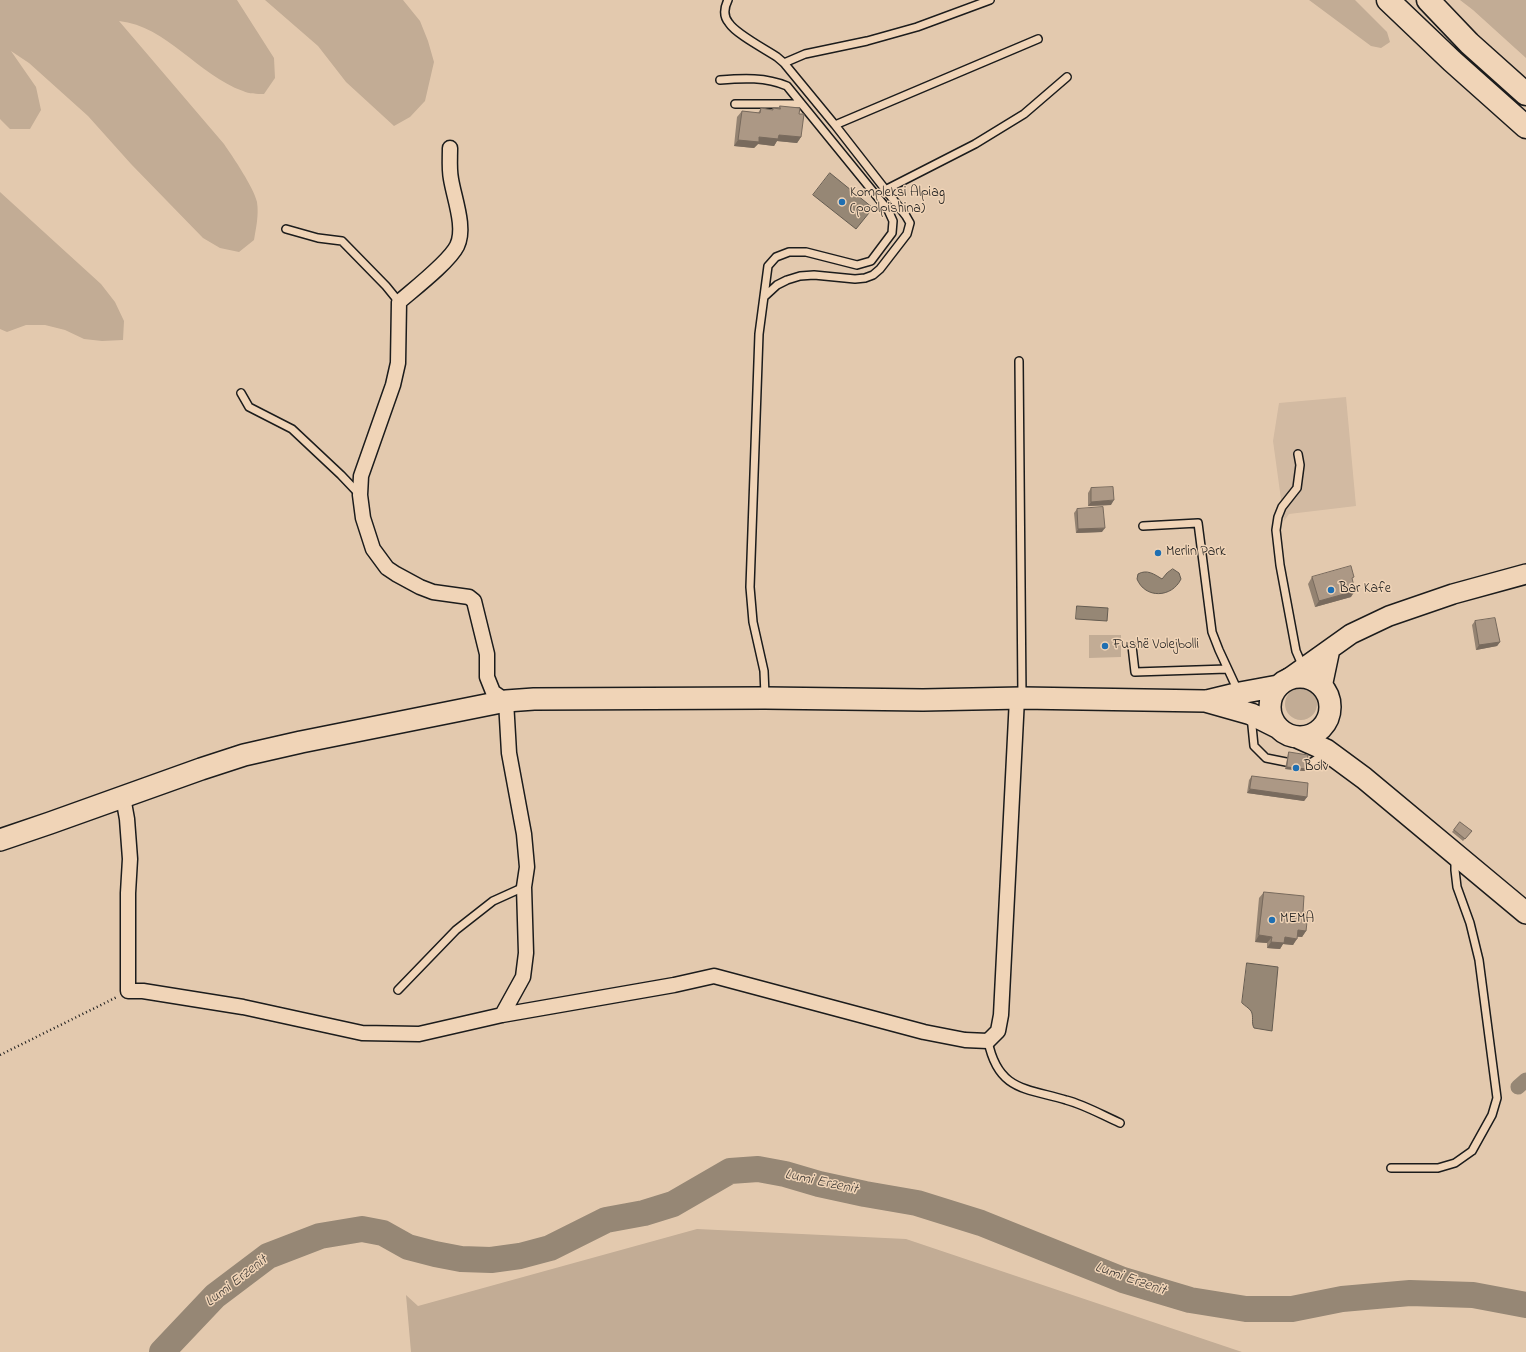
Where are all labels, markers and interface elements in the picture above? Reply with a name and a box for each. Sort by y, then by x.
place label: Kompleksi Alpiag (poolpishina) [850,186,945,218]
marker: Kompleksi Alpiag (poolpishina) [837,197,847,207]
place label: Merlin Park [1166,545,1226,561]
marker: Merlin Park [1153,548,1163,558]
place label: Bar Kafe [1339,582,1391,598]
marker: Bar Kafe [1326,585,1336,595]
place label: Fushë Volejbolli [1113,638,1199,654]
marker: Fushë Volejbolli [1100,641,1110,651]
place label: Bolv [1304,760,1328,776]
marker: Bolv [1291,763,1301,773]
place label: MEMA [1280,912,1314,928]
marker: MEMA [1267,915,1277,925]
water label: Lumi Erzenit [783,1166,859,1200]
water label: Lumi Erzenit [202,1252,272,1312]
water label: Lumi Erzenit [1092,1259,1168,1301]

